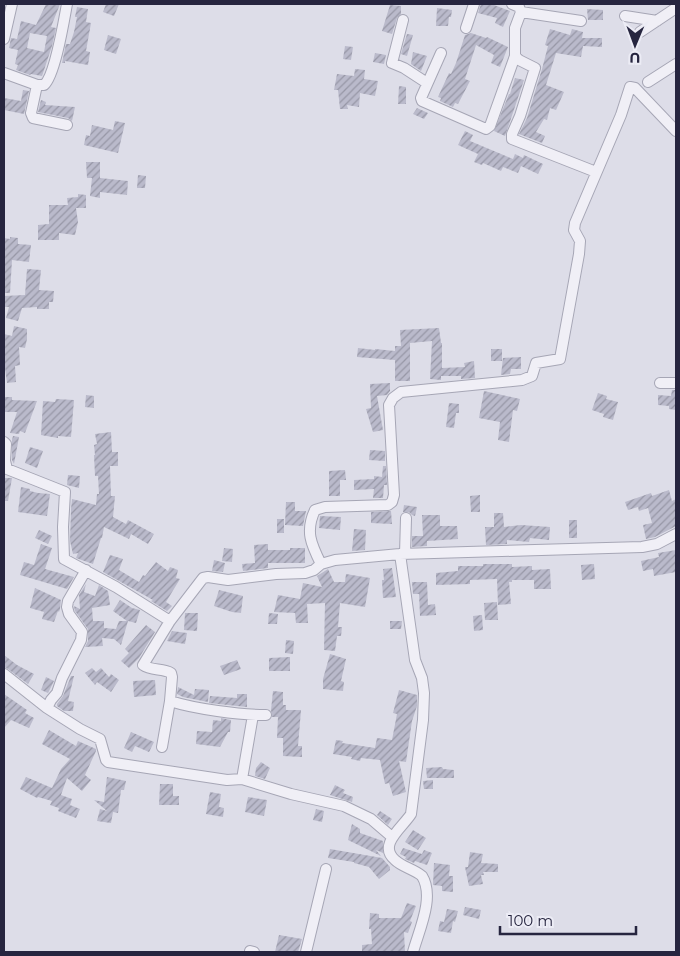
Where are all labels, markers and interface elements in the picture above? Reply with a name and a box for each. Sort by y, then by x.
north arrow [610,20,660,70]
text: U [629,49,640,67]
scale bar [500,904,636,936]
text: 100 m [508,911,553,930]

